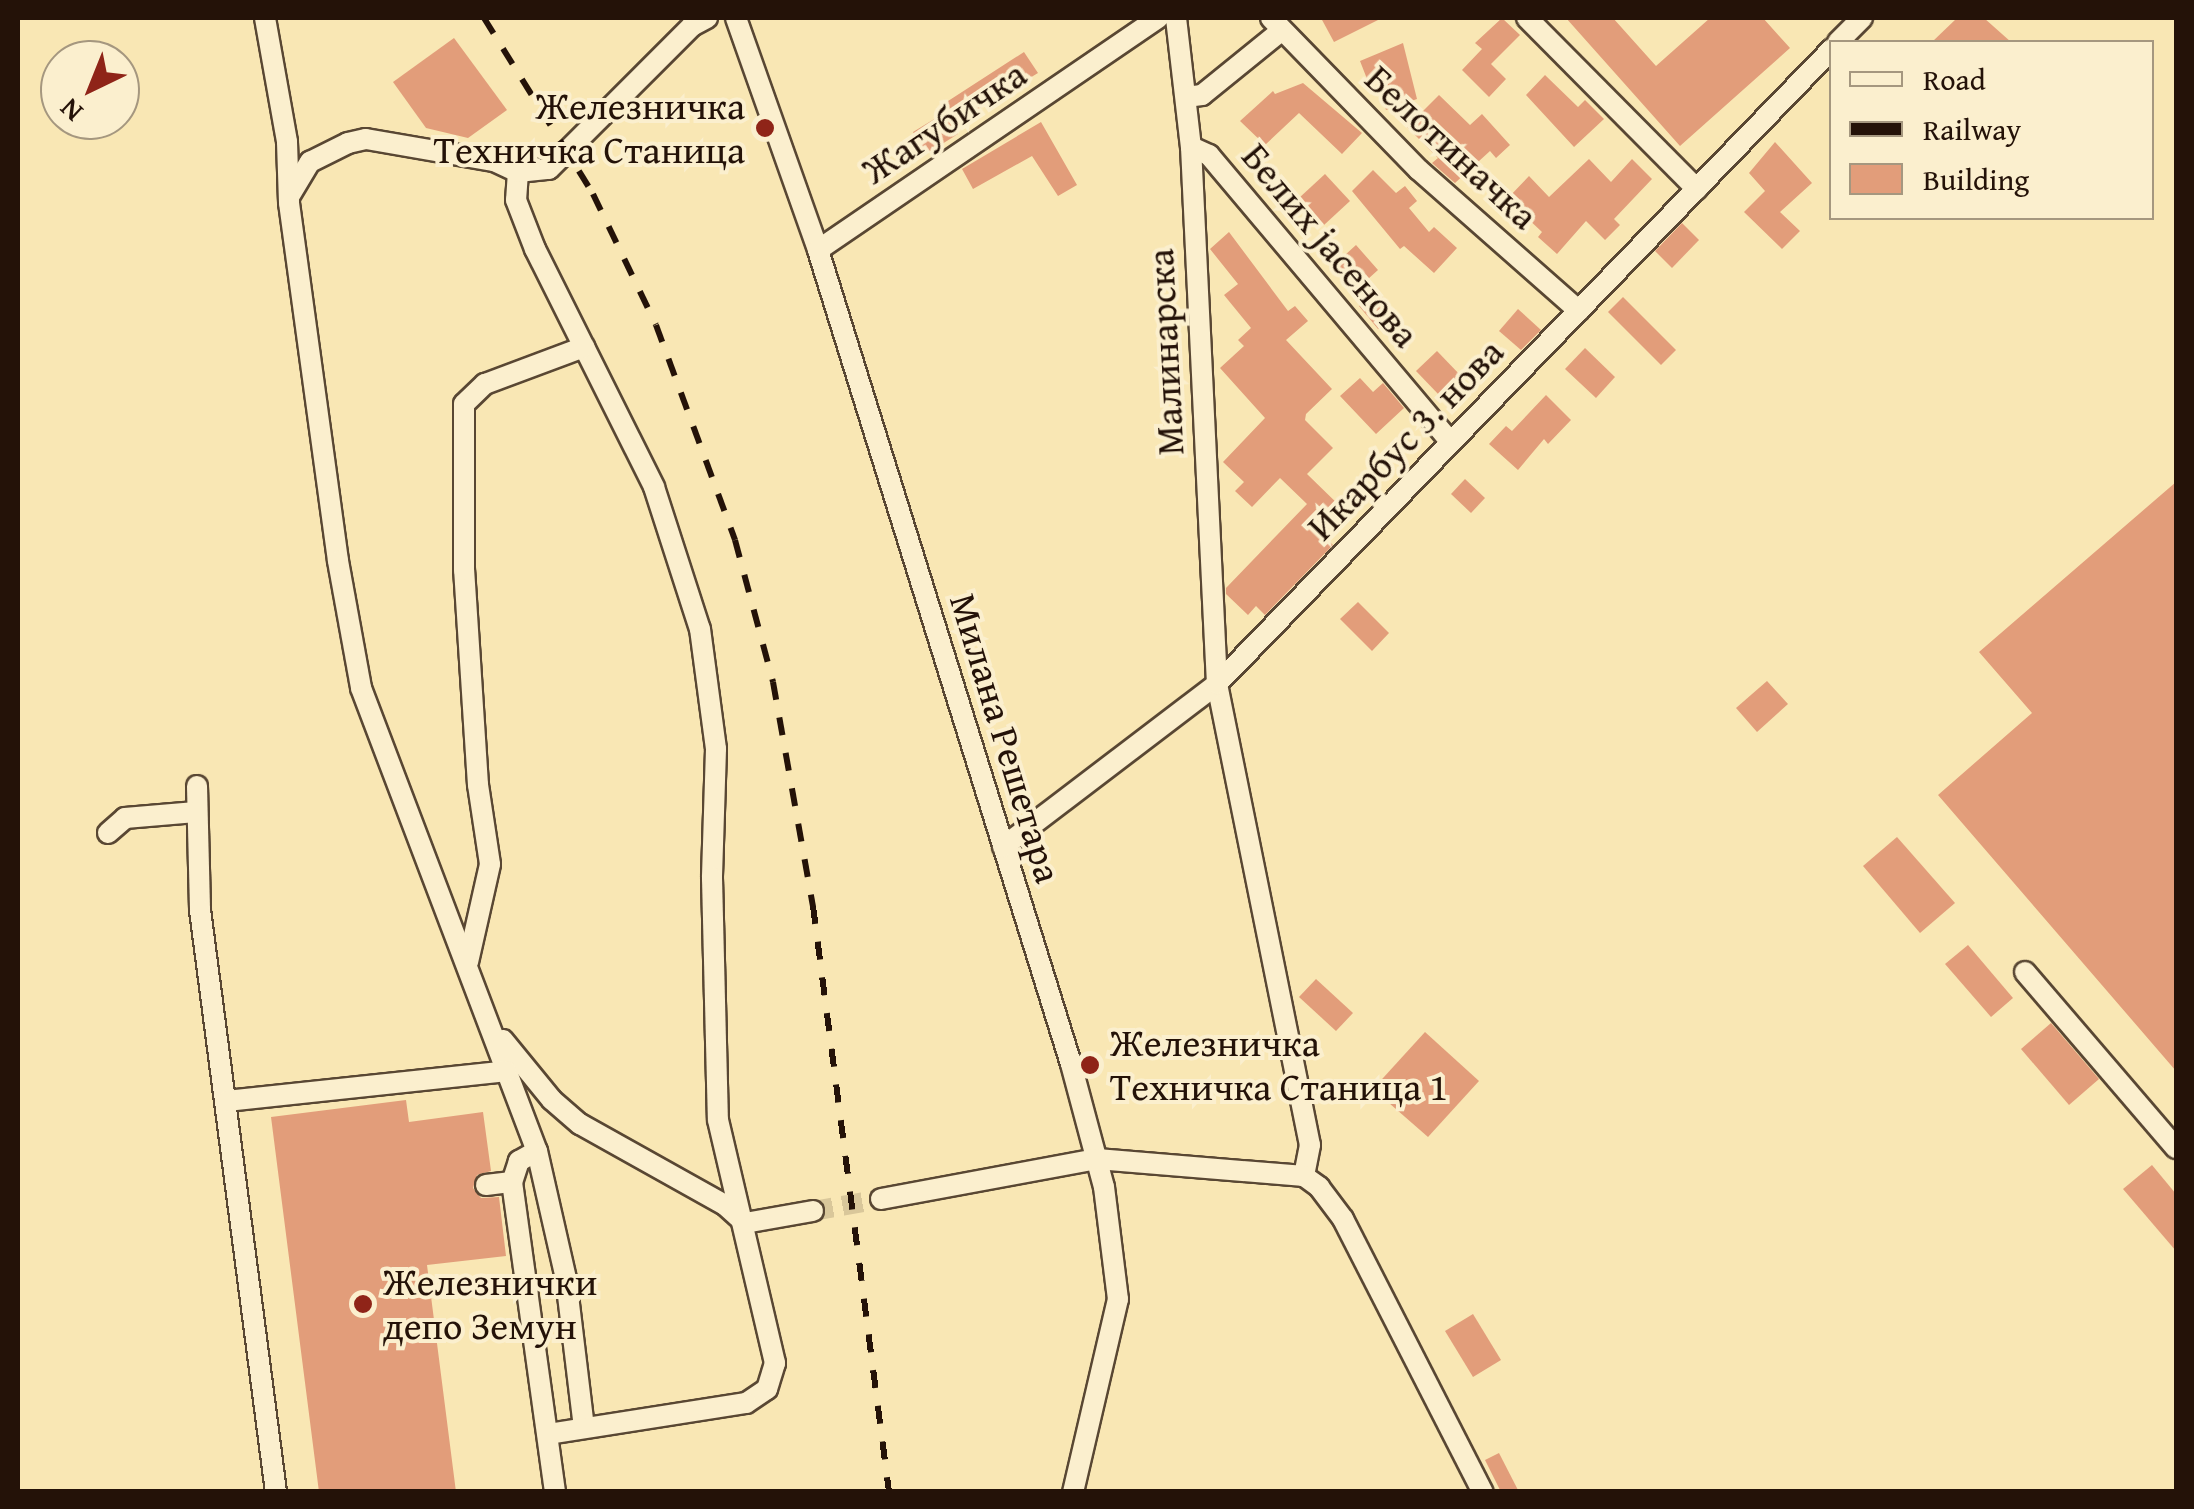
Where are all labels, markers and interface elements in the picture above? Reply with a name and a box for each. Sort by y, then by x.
north arrow [40,40,140,140]
legend [1829,40,2154,220]
street label: Жагубичка [853,51,1035,193]
street label: Белотиначка [1356,56,1548,238]
text: Road [1923,57,1986,101]
place label: Железничка Техничка Станица [434,83,745,172]
text: N [50,89,91,132]
text: Railway [1923,107,2021,151]
marker: Железничка Техничка Станица [754,117,776,139]
street label: Белих јасенова [1233,134,1429,356]
text: Building [1923,157,2029,201]
street label: Малинарска [1137,247,1193,457]
street label: Икарбус 3. нова [1298,329,1512,549]
street label: Милана Решетара [940,588,1072,888]
place label: Железничка Техничка Станица 1 [1110,1020,1448,1110]
marker: Железничка Техничка Станица 1 [1079,1054,1101,1076]
place label: Железнички депо Земун [383,1259,597,1348]
marker: Железнички депо Земун [352,1293,374,1315]

